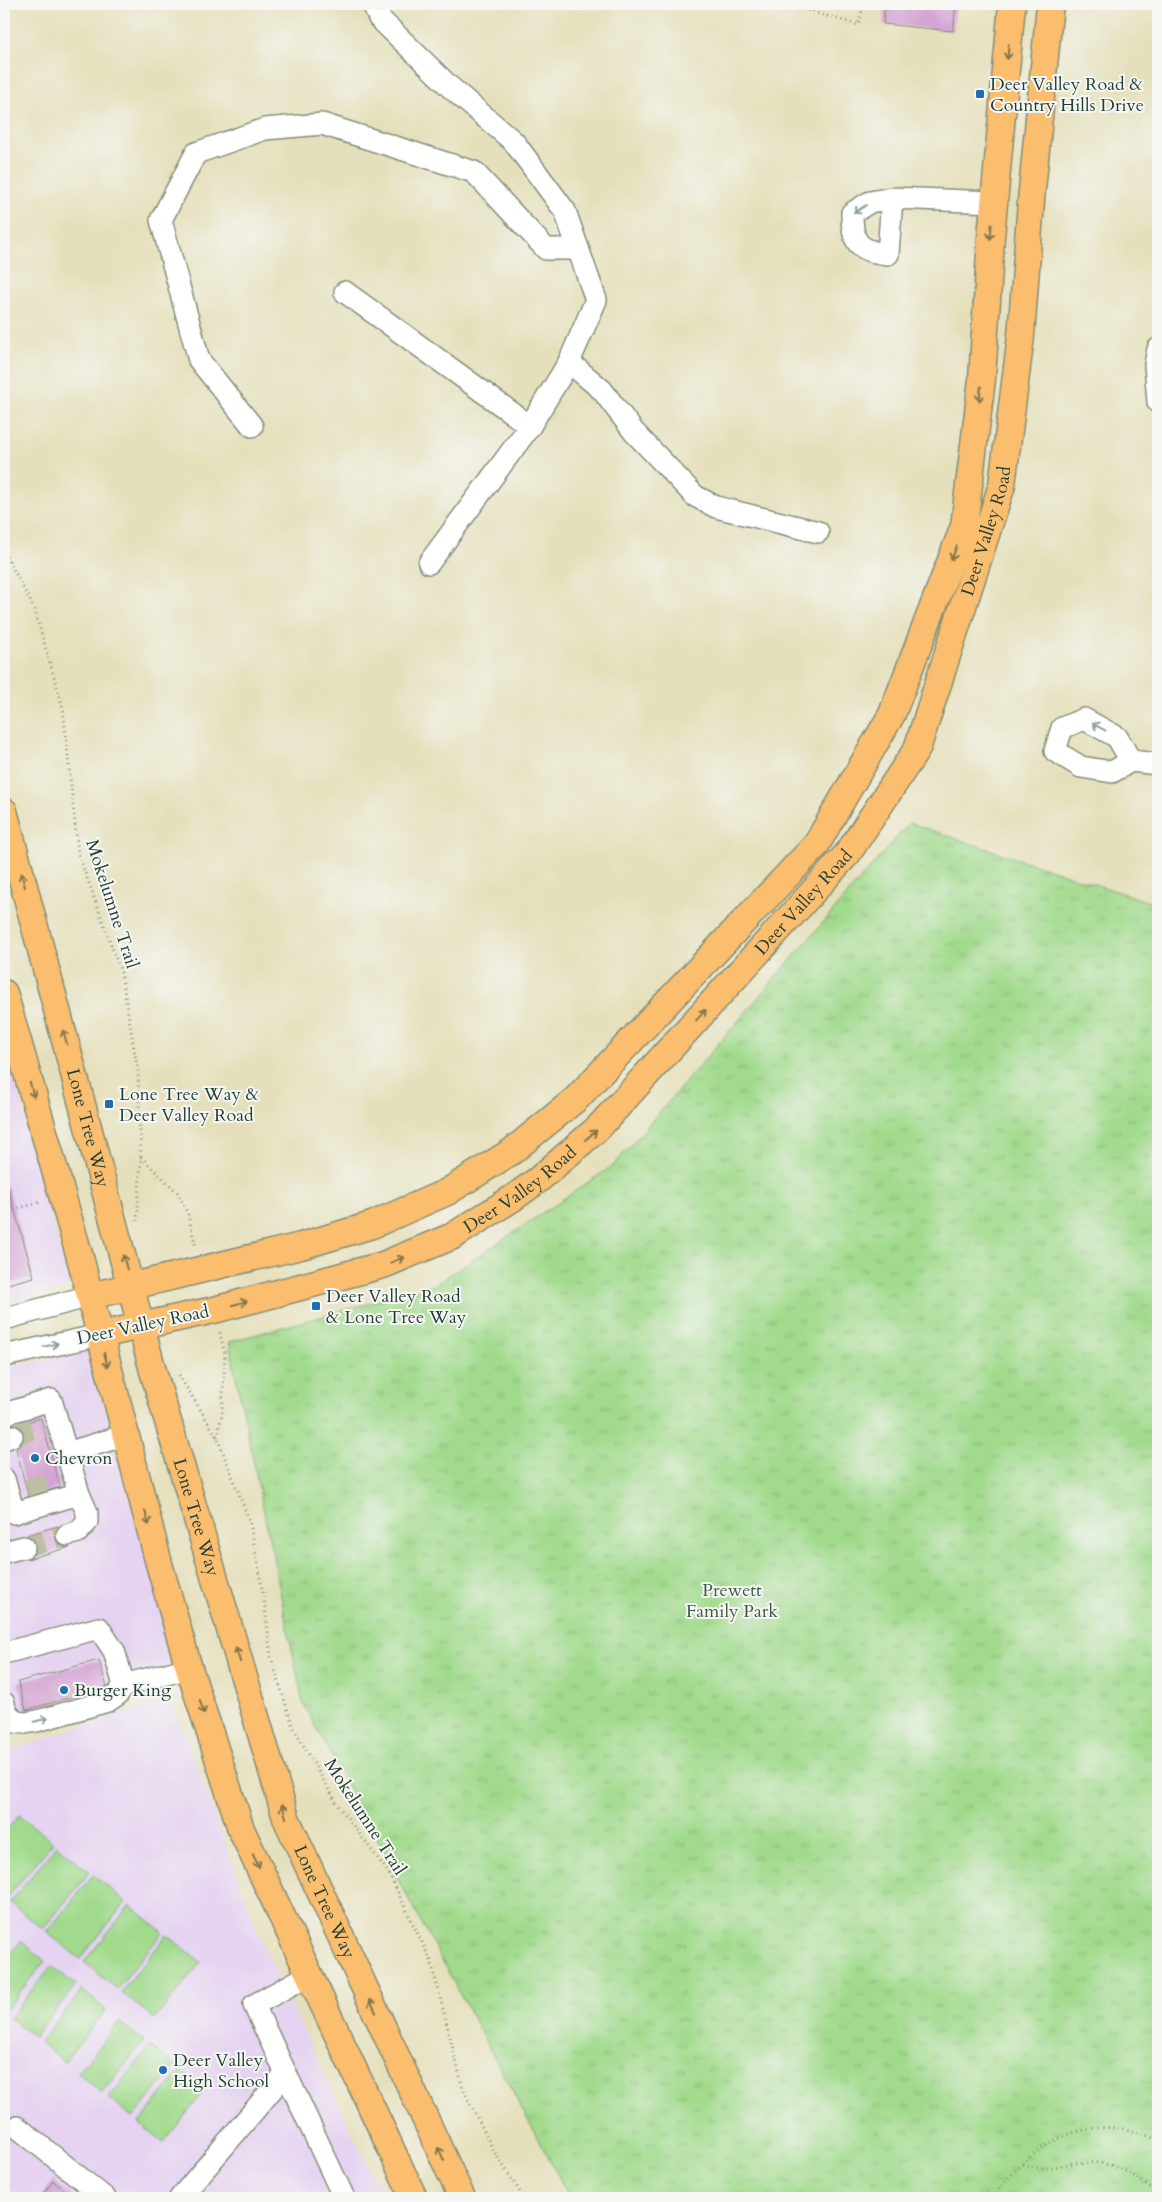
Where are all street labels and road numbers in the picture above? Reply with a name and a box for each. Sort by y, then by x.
street label: Deer Valley Road [955,464,1017,599]
street label: Mokelumne Trail [79,836,145,972]
street label: Deer Valley Road [749,843,858,960]
street label: Lone Tree Way [61,1066,116,1191]
street label: Deer Valley Road [458,1139,582,1239]
street label: Deer Valley Road [75,1299,212,1351]
street label: Lone Tree Way [167,1455,226,1580]
street label: Mokelumne Trail [318,1754,412,1881]
street label: Lone Tree Way [288,1841,362,1963]

